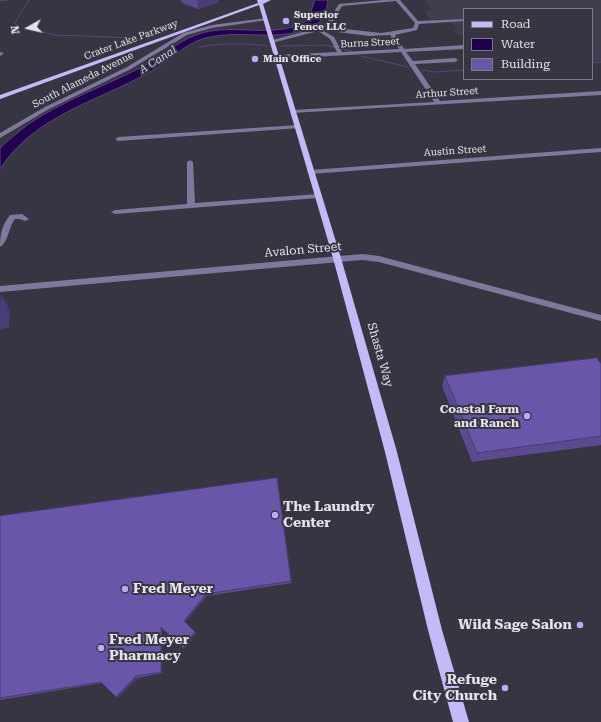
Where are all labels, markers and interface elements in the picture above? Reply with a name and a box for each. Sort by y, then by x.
north arrow [8,8,48,48]
legend [463,8,593,80]
place label: Superior Fence LLC [294,9,346,32]
marker: Superior Fence LLC [281,16,291,26]
street label: Crater Lake Parkway [82,17,180,63]
text: Road [501,17,530,31]
text: N [9,25,23,35]
street label: Burns Street [340,35,400,51]
text: Water [501,37,535,51]
water label: A Canal [137,43,179,77]
street label: South Alameda Avenue [30,49,136,111]
place label: Main Office [263,53,321,65]
marker: Main Office [250,54,260,64]
text: Building [501,57,550,71]
street label: Arthur Street [415,85,479,101]
street label: Austin Street [423,143,487,159]
street label: Avalon Street [264,239,342,261]
street label: Shasta Way [364,321,396,389]
place label: Coastal Farm and Ranch [440,402,519,430]
marker: Coastal Farm and Ranch [522,411,532,421]
place label: The Laundry Center [283,499,374,532]
marker: The Laundry Center [270,510,280,520]
place label: Fred Meyer [133,581,213,597]
marker: Fred Meyer [120,584,130,594]
place label: Wild Sage Salon [458,617,572,633]
marker: Wild Sage Salon [575,620,585,630]
place label: Fred Meyer Pharmacy [109,632,189,664]
marker: Fred Meyer Pharmacy [96,643,106,653]
place label: Refuge City Church [413,672,497,704]
marker: Refuge City Church [500,683,510,693]

